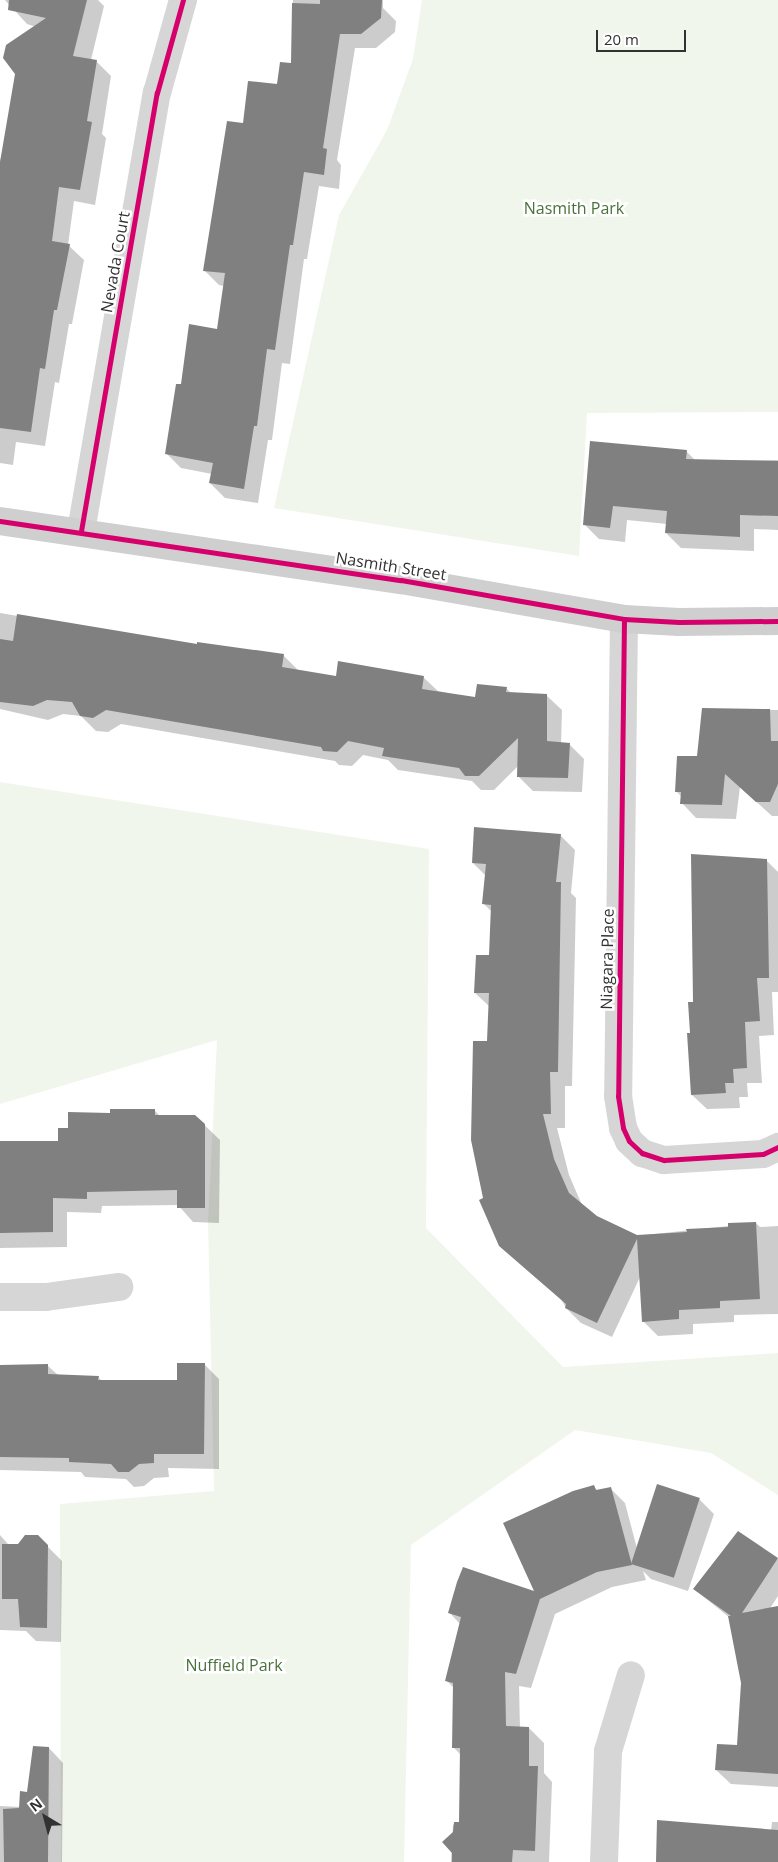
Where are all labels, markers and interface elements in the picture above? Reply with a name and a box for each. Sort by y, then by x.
scale bar [598,20,688,52]
text: 20 m [604,29,639,49]
park label: Nasmith Park [524,198,624,218]
street label: Nevada Court [97,210,133,314]
street label: Nasmith Street [334,548,448,584]
street label: Niagara Place [597,908,617,1010]
park label: Nuffield Park [185,1655,283,1675]
north arrow [20,1792,70,1842]
text: N [25,1794,46,1816]

